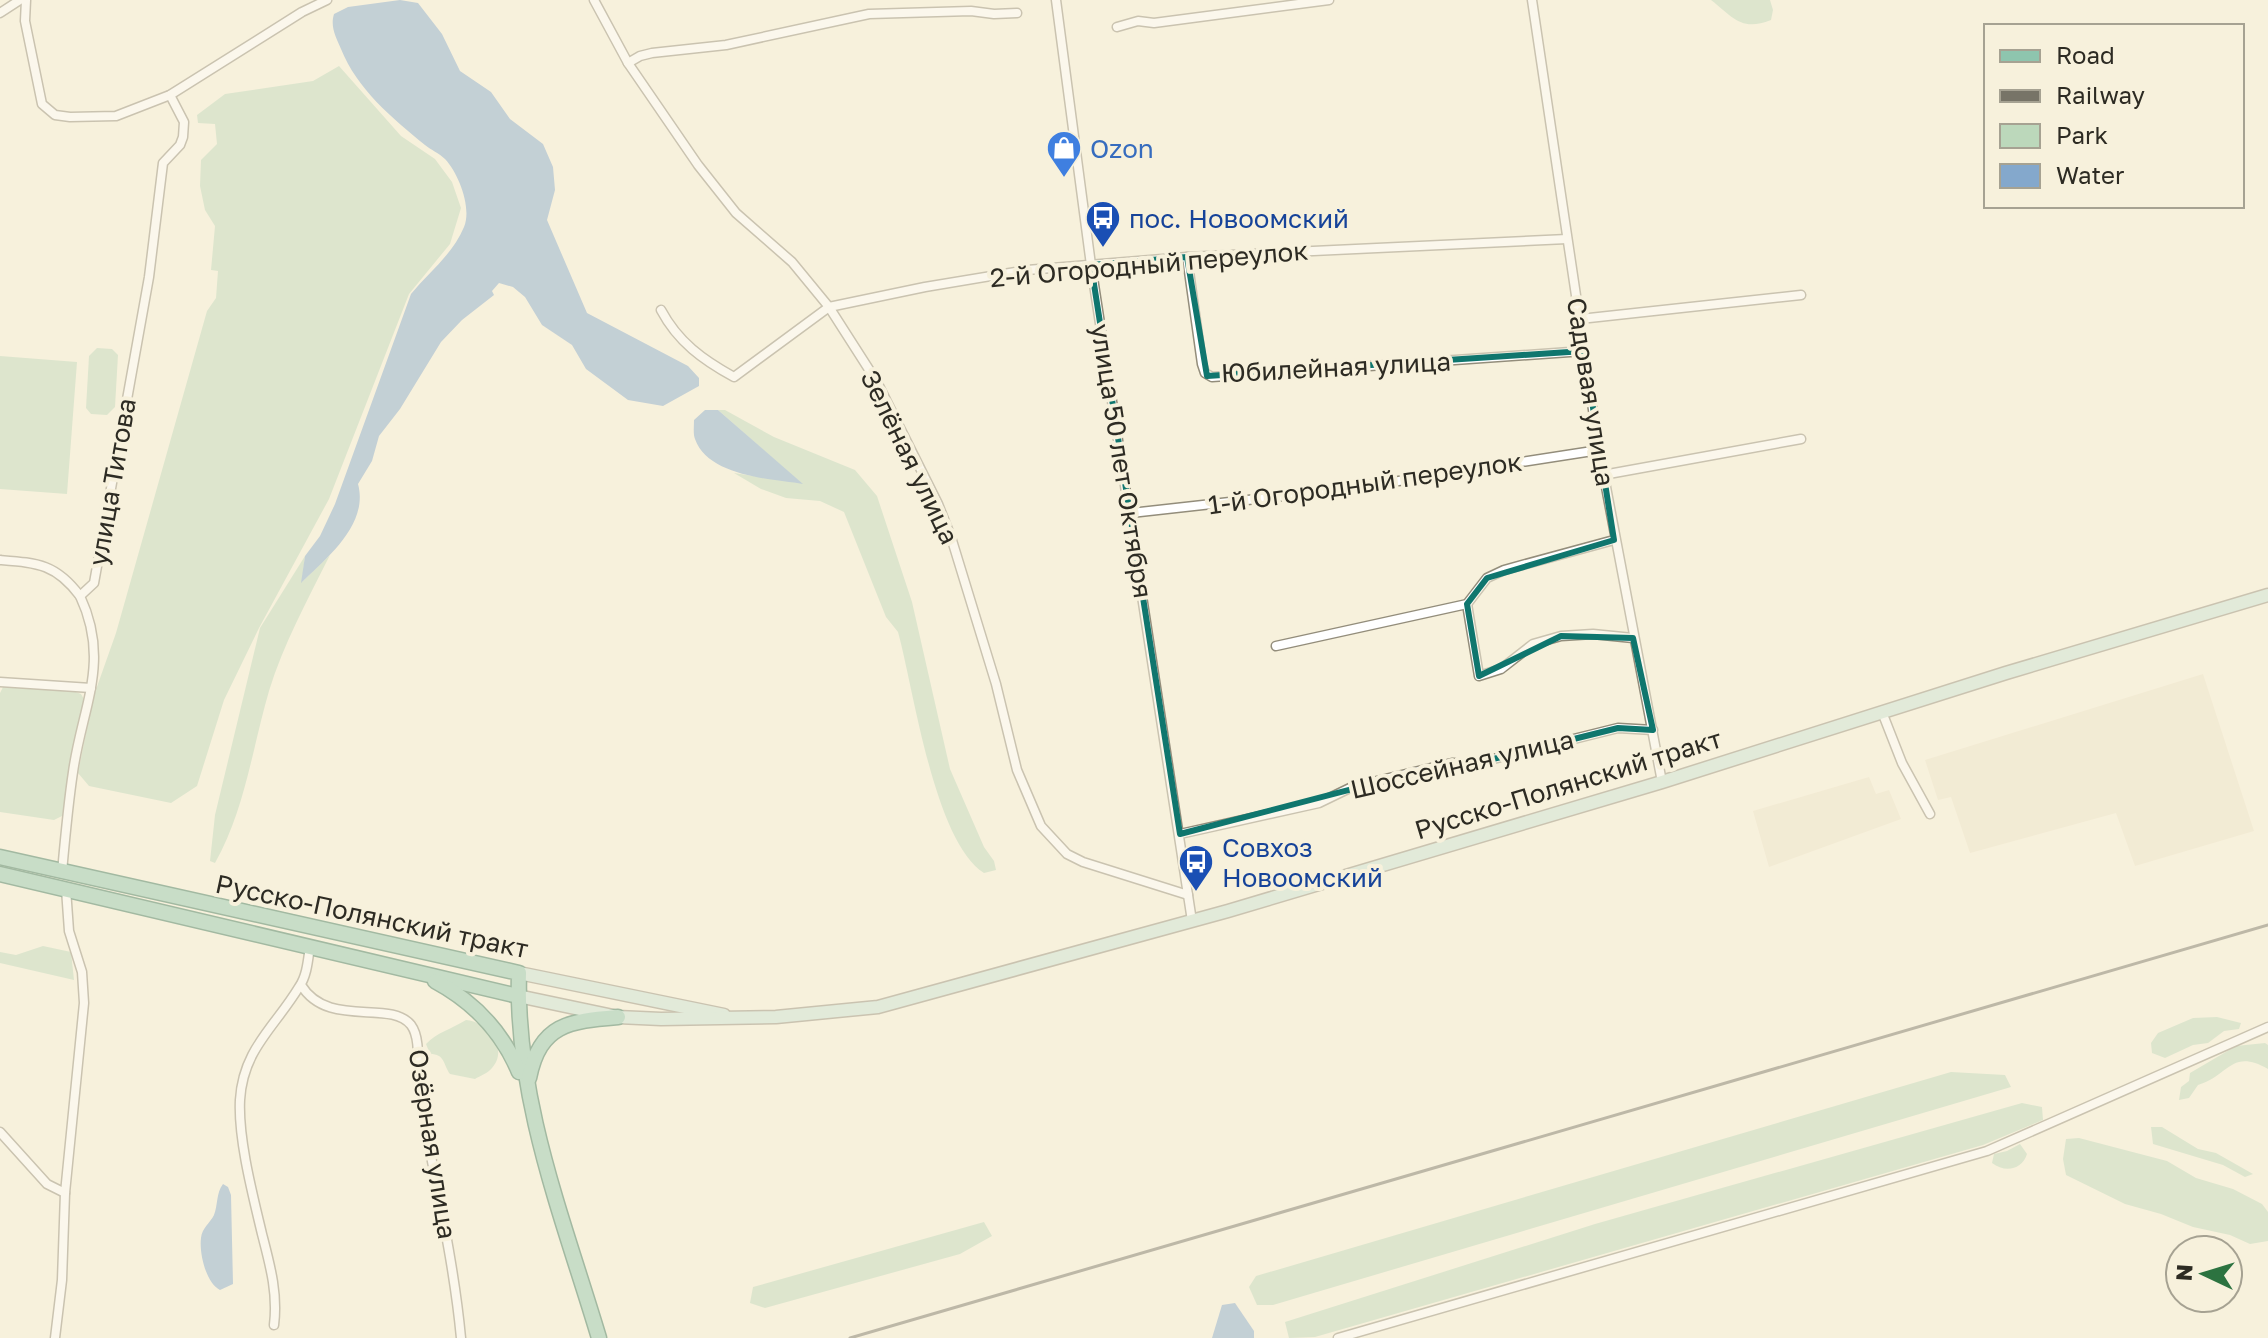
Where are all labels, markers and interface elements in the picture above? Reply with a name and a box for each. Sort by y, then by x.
legend [1984,24,2244,208]
text: Road [2056,40,2115,69]
text: Railway [2056,80,2145,109]
text: Park [2056,120,2108,149]
shop icon: Ozon [1045,129,1083,179]
place label: Ozon [1090,133,1154,164]
text: Water [2056,160,2124,189]
bus stop icon: пос. Новоомский [1084,199,1122,249]
place label: пос. Новоомский [1129,203,1349,234]
street label: 2-й Огородный переулок [989,235,1309,293]
street label: Садовая улица [1561,295,1621,489]
street label: улица 50 лет Октября [1085,322,1159,600]
street label: Юбилейная улица [1220,345,1452,389]
street label: Зелёная улица [854,365,966,549]
street label: улица Титова [82,396,142,568]
street label: 1-й Огородный переулок [1206,446,1524,520]
street label: Русско-Полянский тракт [1411,722,1725,845]
street label: Шоссейная улица [1347,723,1577,805]
place label: Совхоз Новоомский [1222,832,1383,893]
bus stop icon: Совхоз Новоомский [1177,843,1215,893]
street label: Русско-Полянский тракт [213,868,531,964]
street label: Озёрная улица [403,1047,463,1241]
north arrow [2164,1234,2244,1314]
text: N [2169,1263,2198,1282]

